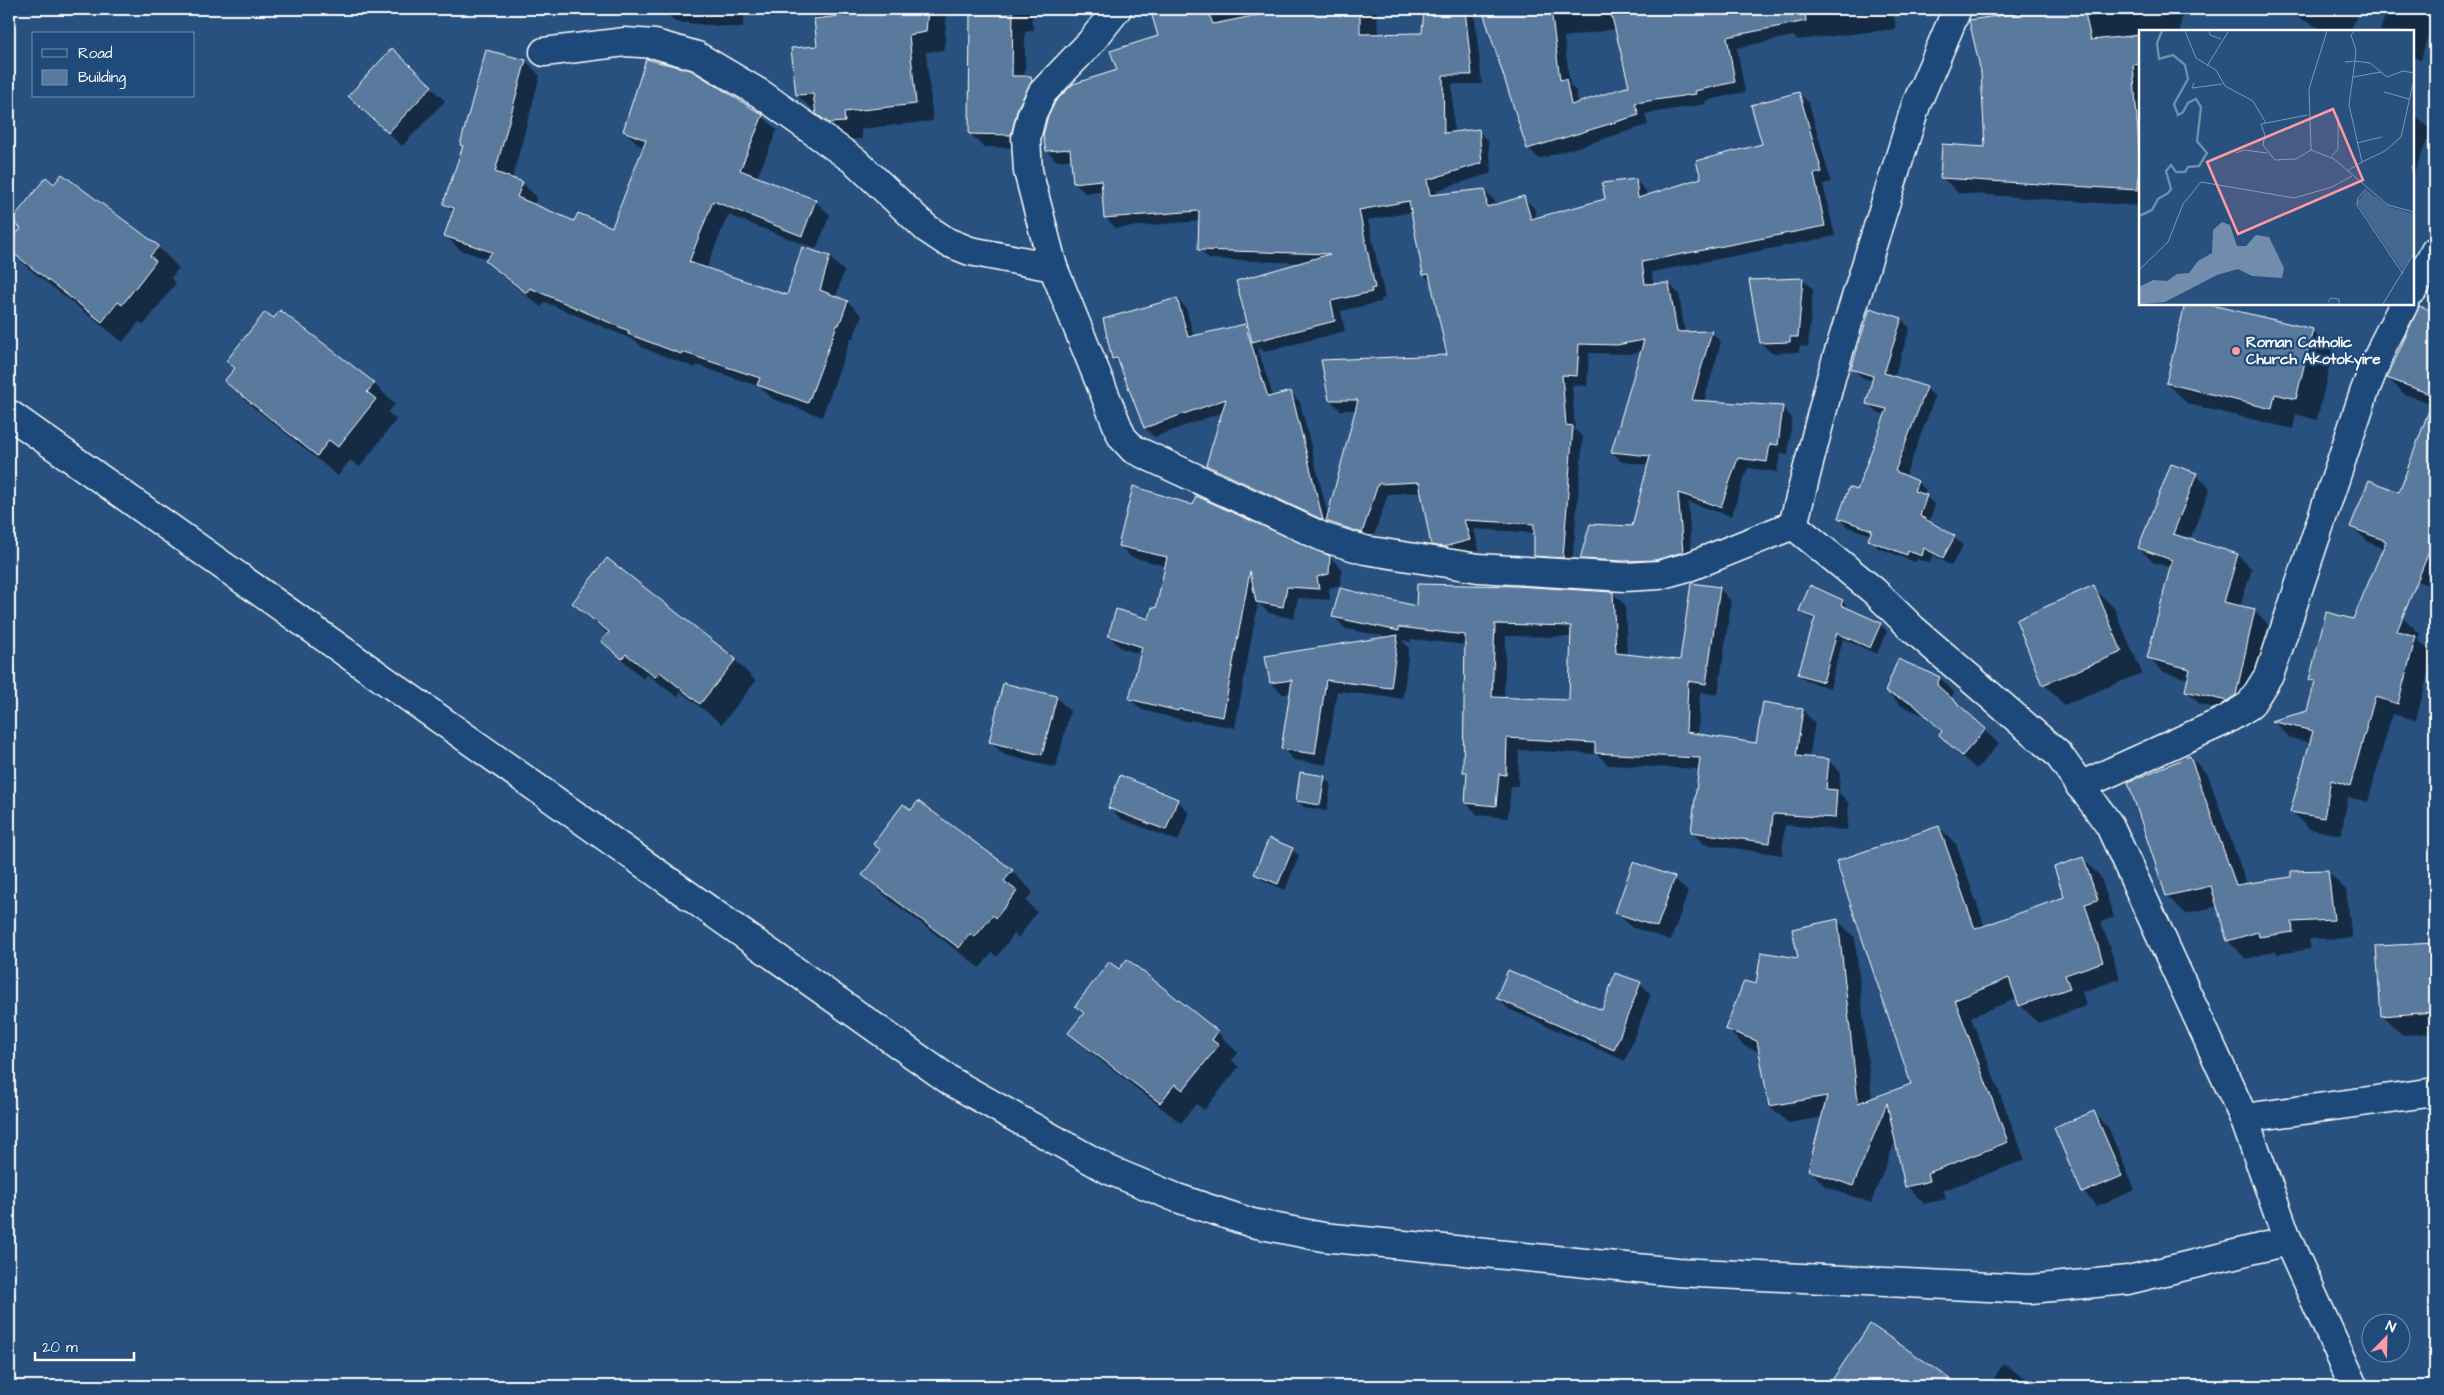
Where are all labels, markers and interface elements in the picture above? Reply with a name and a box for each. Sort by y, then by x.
inset map [2139,30,2414,305]
legend [32,32,195,98]
text: Road [78,43,113,64]
text: Building [78,67,126,89]
place label: Roman Catholic Church Akotokyire [2246,332,2381,371]
marker: Roman Catholic Church Akotokyire [2230,345,2242,357]
north arrow [2362,1312,2412,1362]
text: N [2383,1316,2399,1338]
scale bar [35,1330,134,1362]
text: 20 m [42,1337,78,1358]

